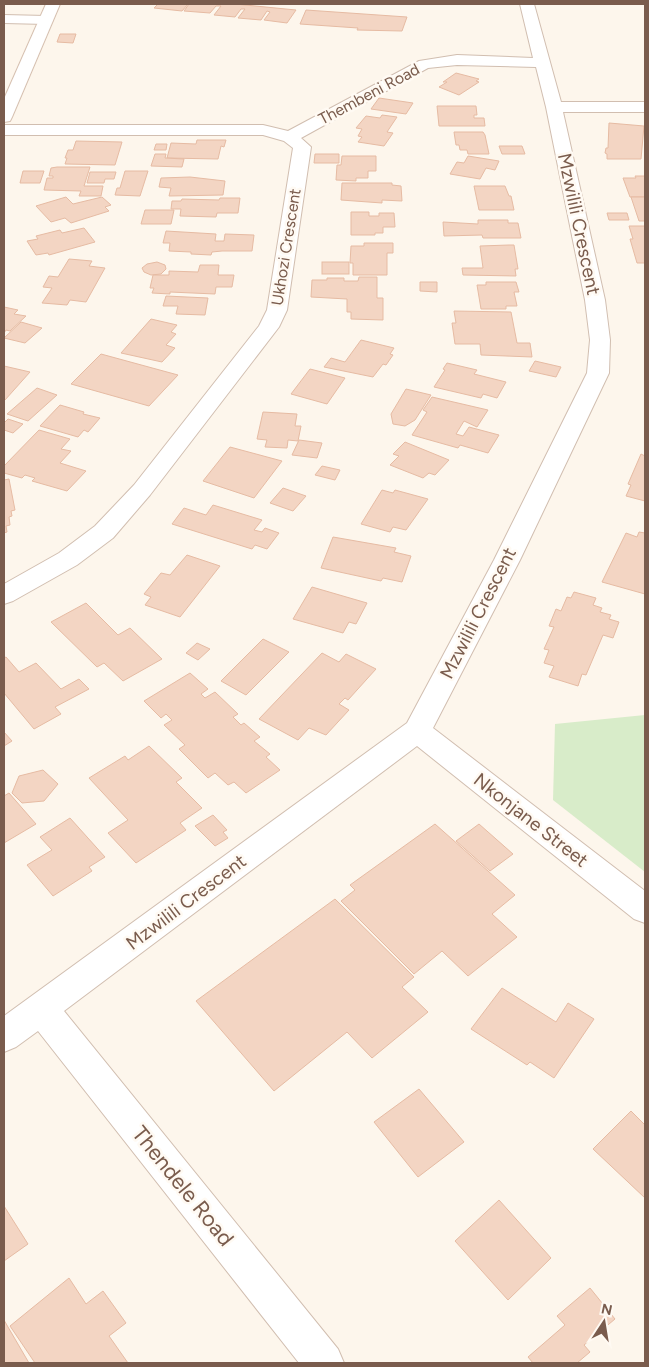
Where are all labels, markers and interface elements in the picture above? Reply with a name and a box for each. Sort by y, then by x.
street label: Thembeni Road [315,59,423,129]
street label: Mzwilili Crescent [553,151,605,297]
street label: Ukhozi Crescent [267,187,305,307]
street label: Mzwilili Crescent [435,543,521,683]
street label: Nkonjane Street [469,768,593,872]
street label: Mzwilili Crescent [121,849,251,955]
street label: Thendele Road [126,1121,240,1251]
north arrow [579,1297,629,1347]
text: N [600,1300,614,1319]

